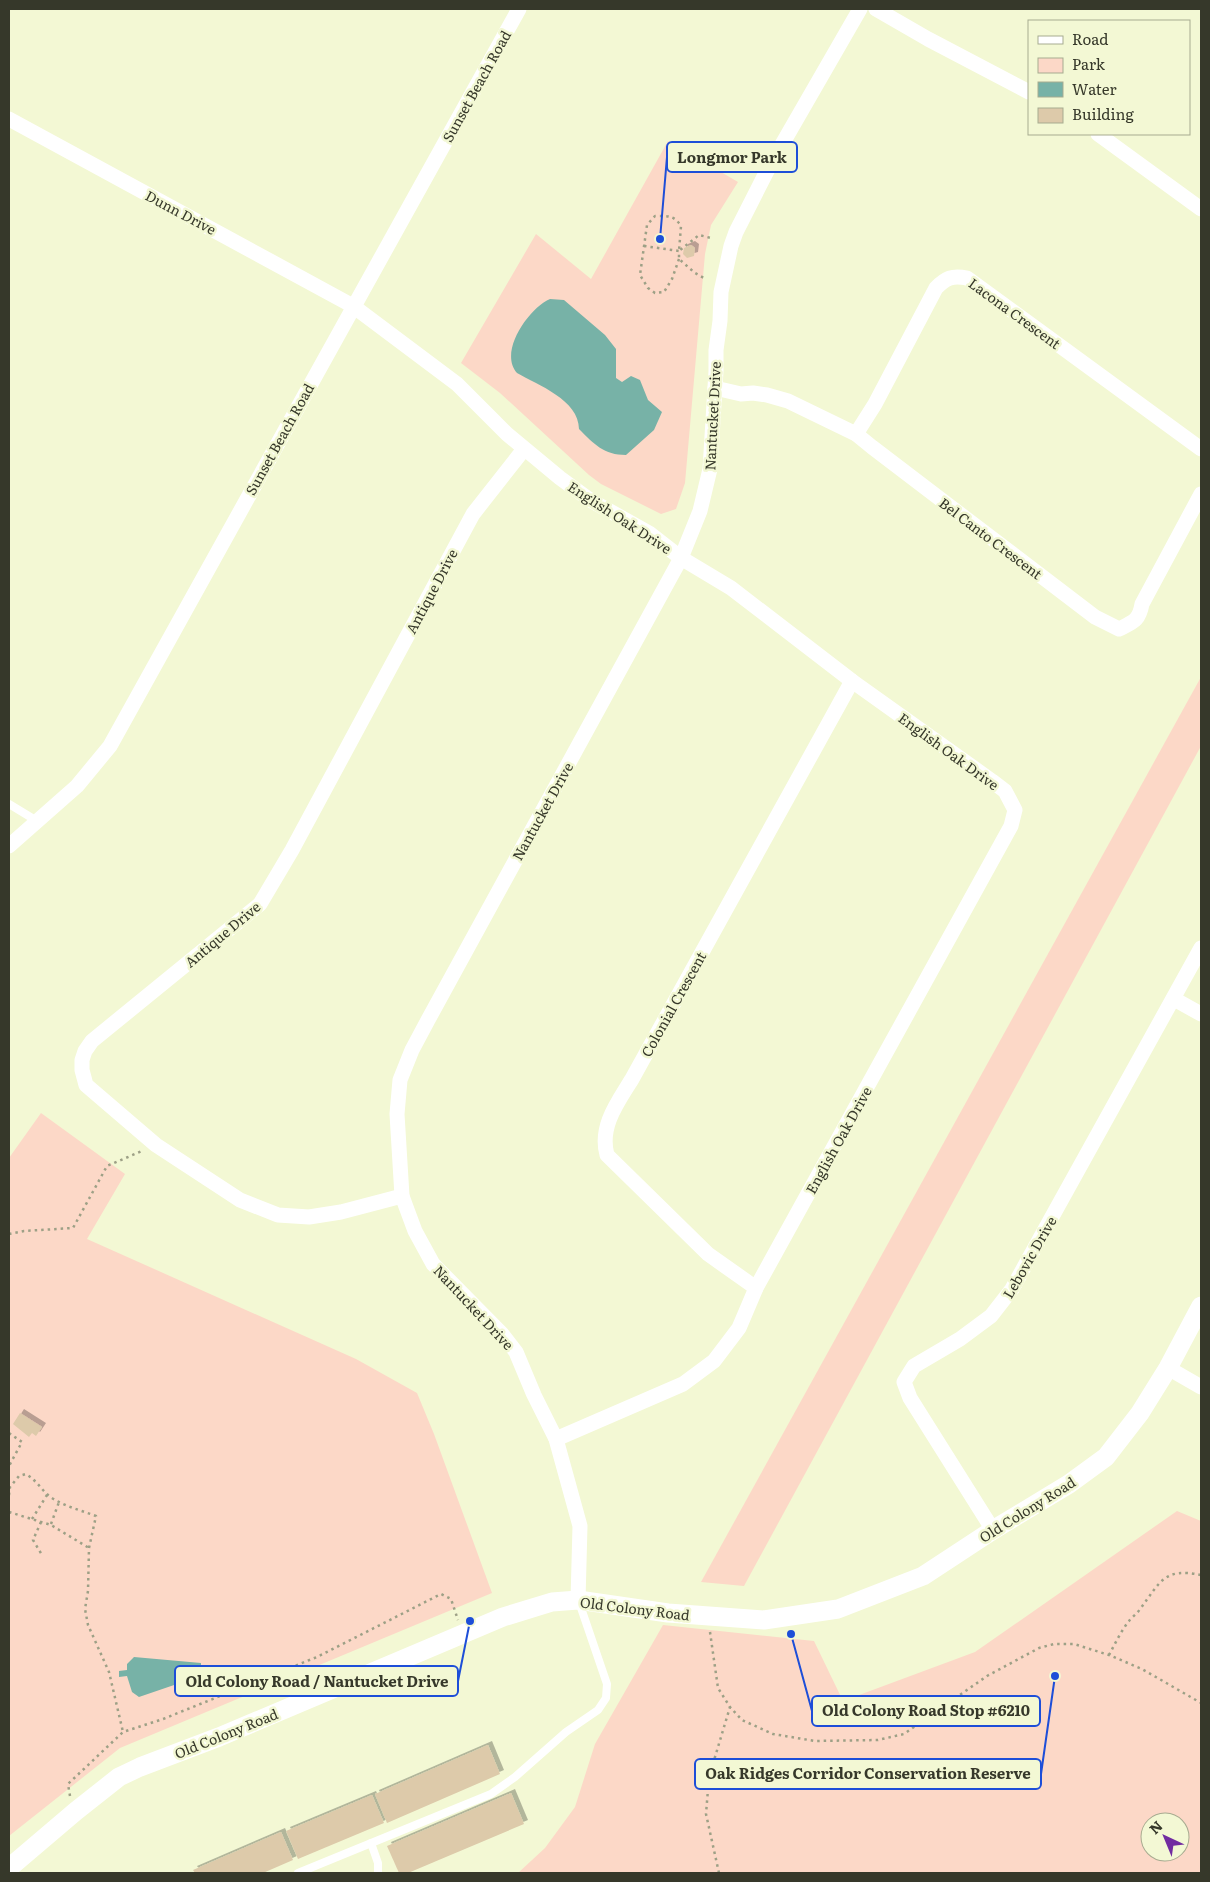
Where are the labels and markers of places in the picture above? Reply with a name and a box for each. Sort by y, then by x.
callout: Longmor Park [667,142,797,172]
callout: Old Colony Road / Nantucket Drive [175,1666,458,1696]
callout: Old Colony Road Stop #6210 [812,1696,1040,1726]
callout: Oak Ridges Corridor Conservation Reserve [695,1759,1041,1789]

